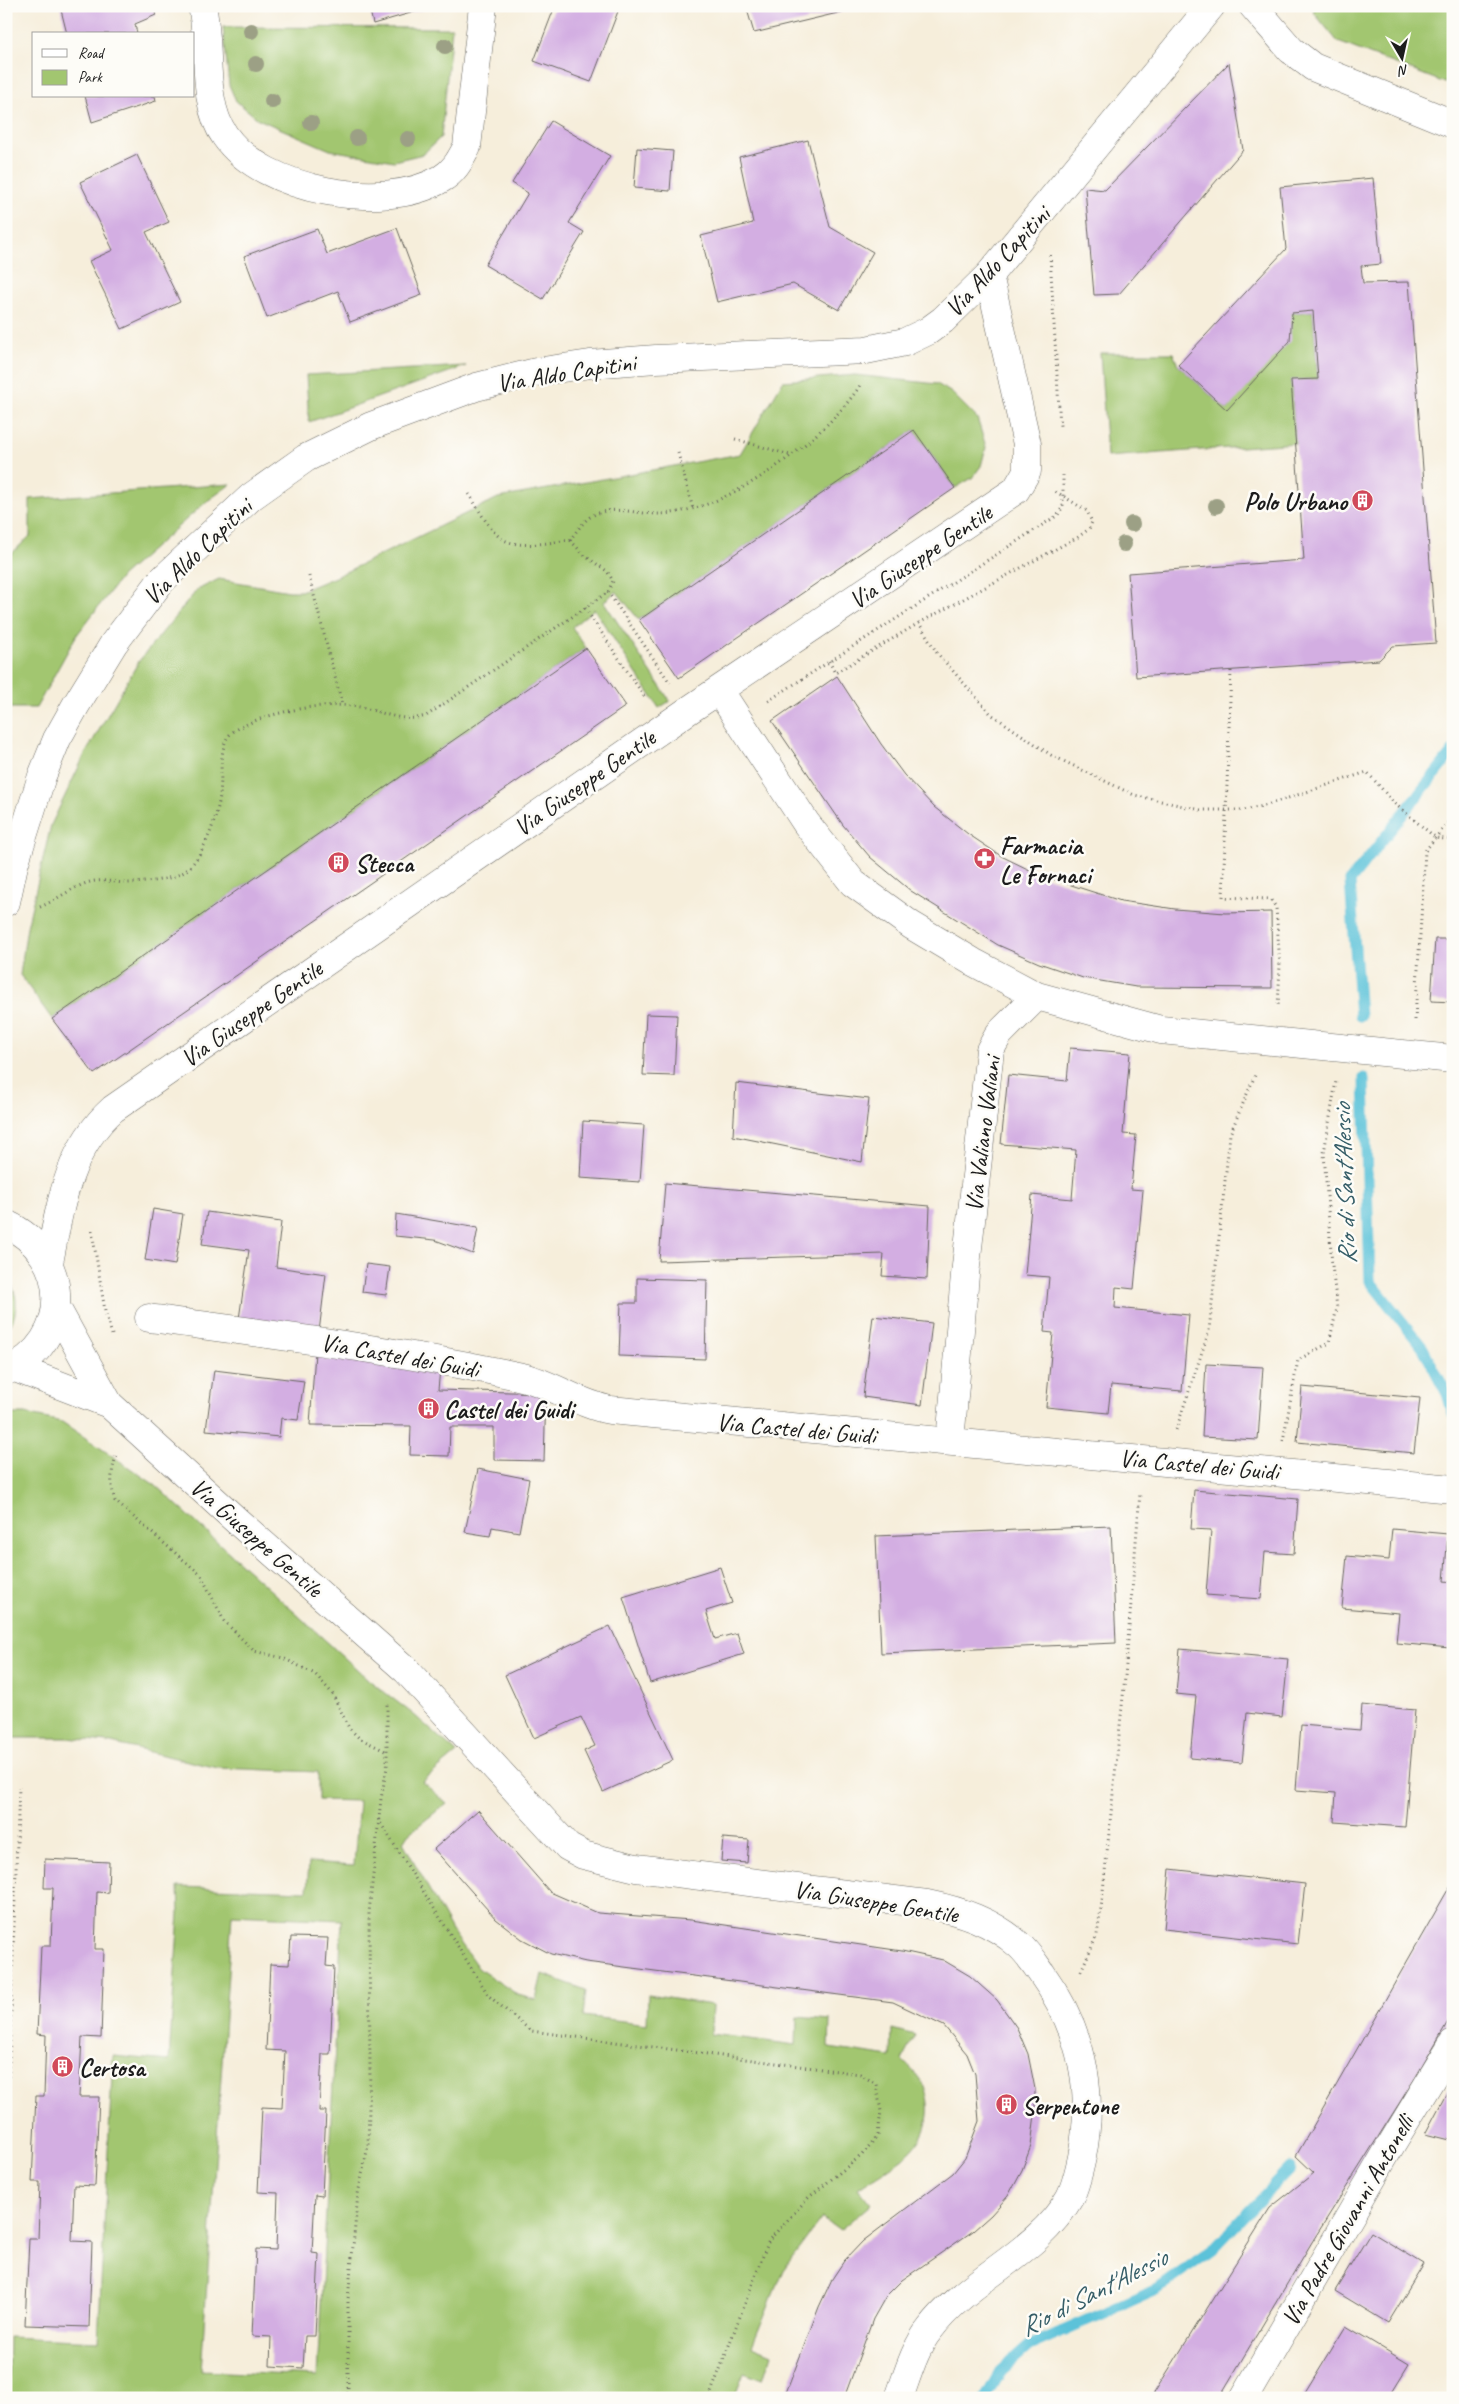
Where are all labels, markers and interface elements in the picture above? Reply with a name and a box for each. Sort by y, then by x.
legend [32,32,195,98]
north arrow [1376,32,1426,82]
text: Road [78,44,105,63]
text: N [1396,61,1410,80]
text: Park [78,68,103,87]
street label: Via Aldo Capitini [938,197,1060,324]
street label: Via Aldo Capitini [494,346,641,400]
place label: Polo Urbano [1244,486,1349,518]
street label: Via Aldo Capitini [136,489,262,612]
building icon: Polo Urbano [1351,489,1375,513]
street label: Via Giuseppe Gentile [843,496,1000,616]
street label: Via Giuseppe Gentile [507,721,663,844]
place label: Farmacia Le Fornaci [1000,830,1094,891]
pharmacy icon: Farmacia Le Fornaci [972,847,996,871]
place label: Stecca [355,848,415,880]
building icon: Stecca [327,851,351,875]
street label: Via Giuseppe Gentile [174,952,330,1075]
street label: Via Valiano Valiani [958,1051,1009,1214]
water label: Rio di Sant'Alessio [1325,1099,1364,1265]
street label: Via Castel dei Guidi [318,1326,485,1386]
place label: Castel dei Guidi [444,1394,577,1426]
building icon: Castel dei Guidi [416,1397,440,1421]
street label: Via Castel dei Guidi [715,1406,880,1452]
street label: Via Castel dei Guidi [1118,1442,1283,1488]
street label: Via Giuseppe Gentile [183,1471,331,1605]
street label: Via Giuseppe Gentile [791,1873,962,1931]
place label: Certosa [79,2052,147,2084]
building icon: Certosa [51,2055,75,2079]
place label: Serpentone [1022,2090,1120,2122]
building icon: Serpentone [994,2093,1018,2117]
street label: Via Padre Giovanni Antonelli [1274,2106,1423,2332]
water label: Rio di Sant'Alessio [1014,2240,1176,2344]

